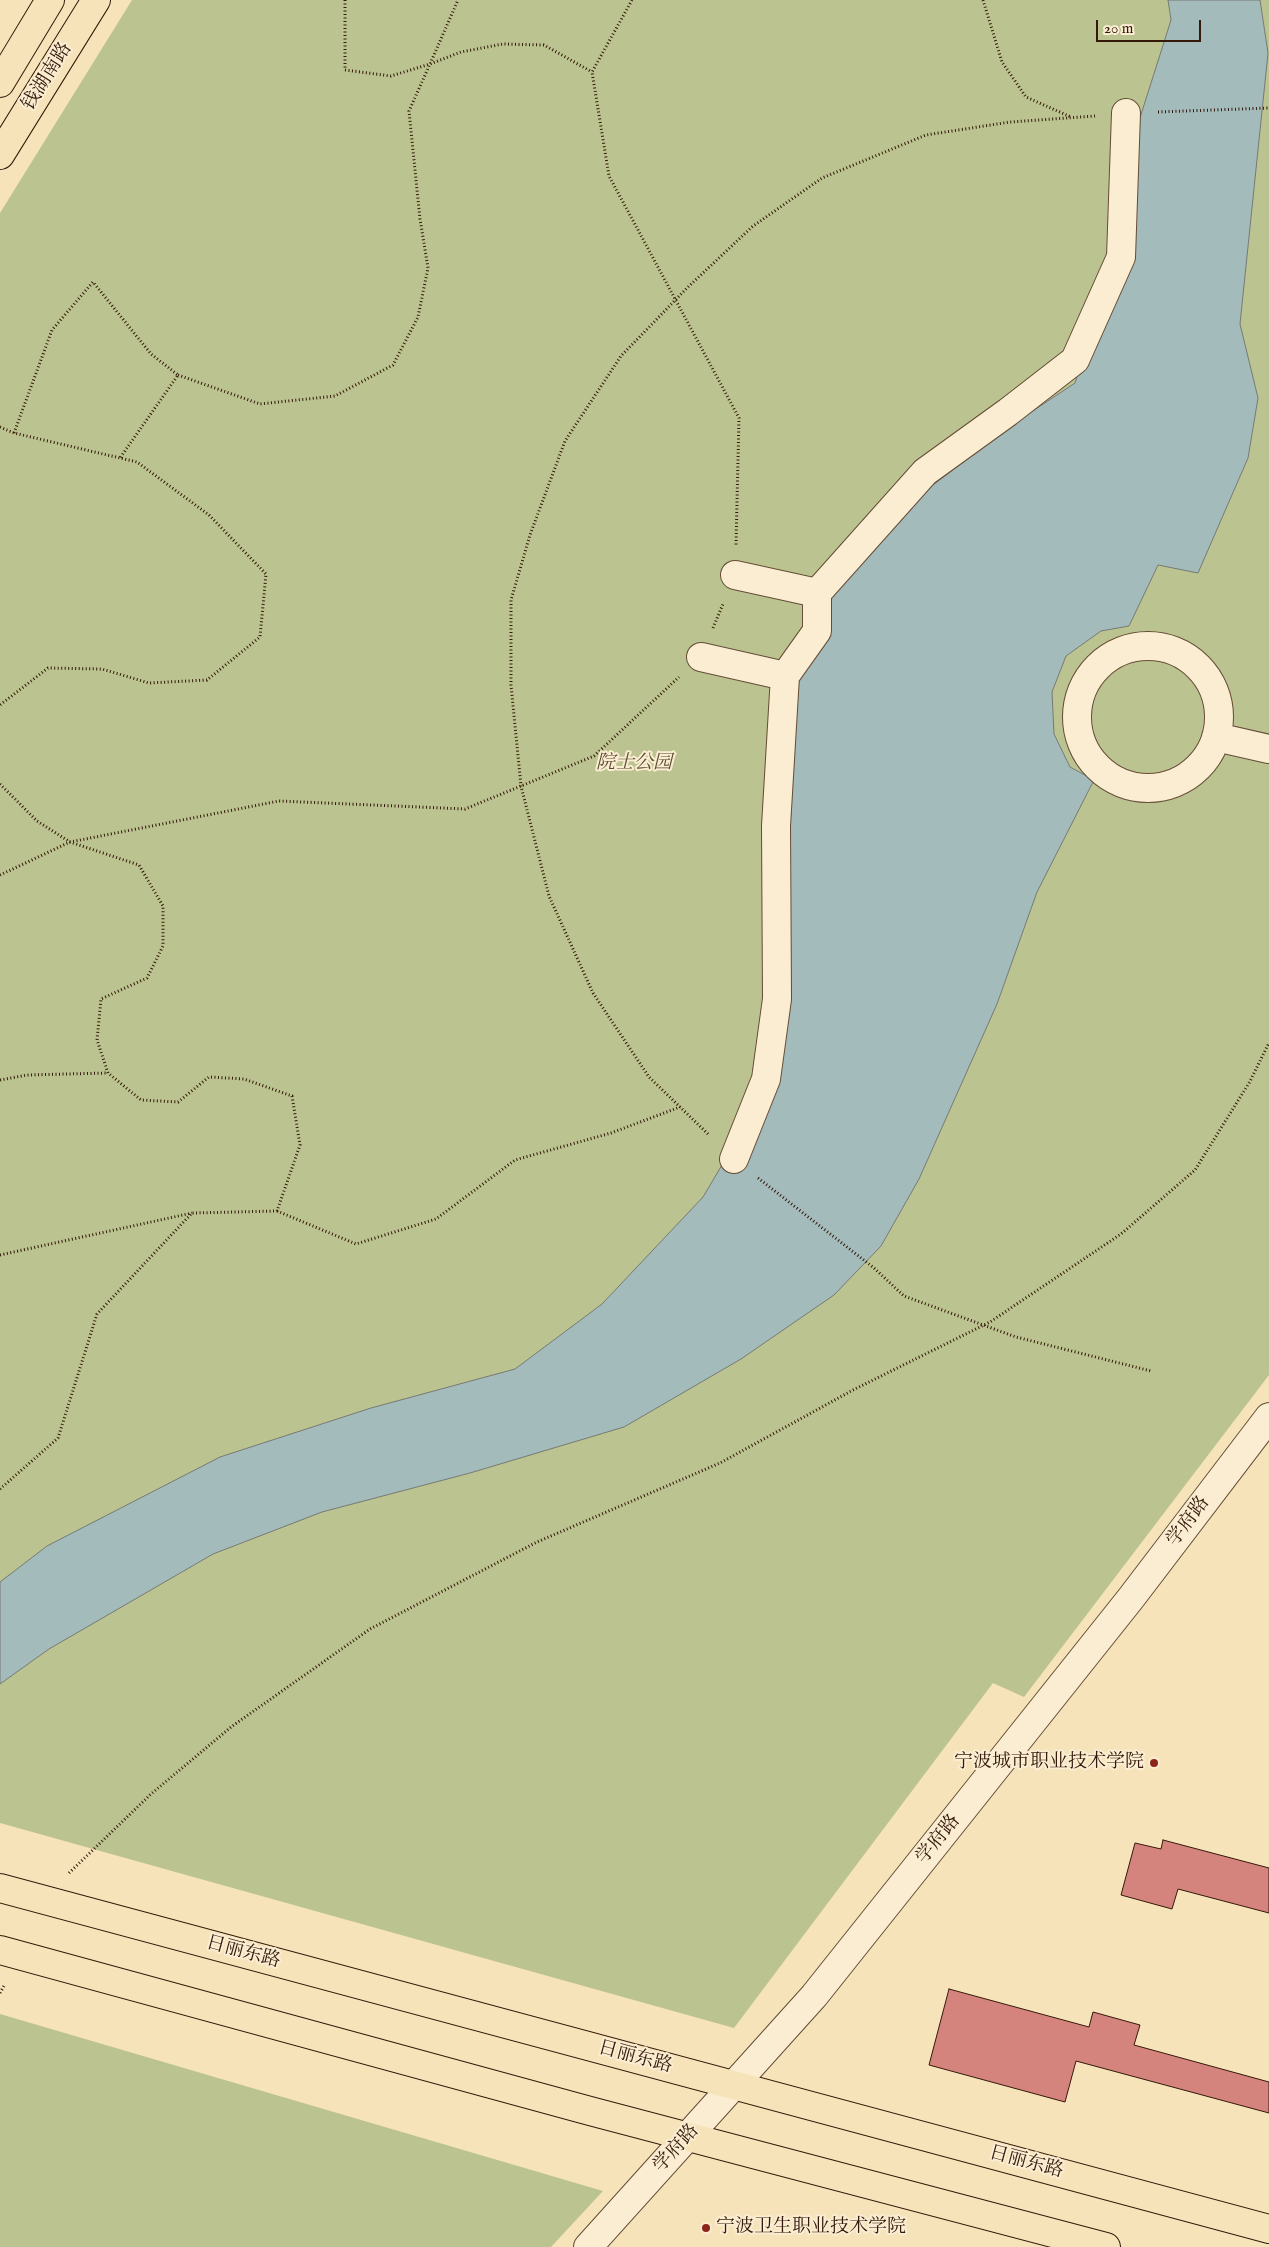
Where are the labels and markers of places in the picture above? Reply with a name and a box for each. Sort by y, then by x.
place label: 宁波城市职业技术学院 [954,1752,1144,1774]
marker: 宁波城市职业技术学院 [1148,1757,1160,1769]
place label: 宁波卫生职业技术学院 [716,2217,906,2239]
marker: 宁波卫生职业技术学院 [700,2222,712,2234]

